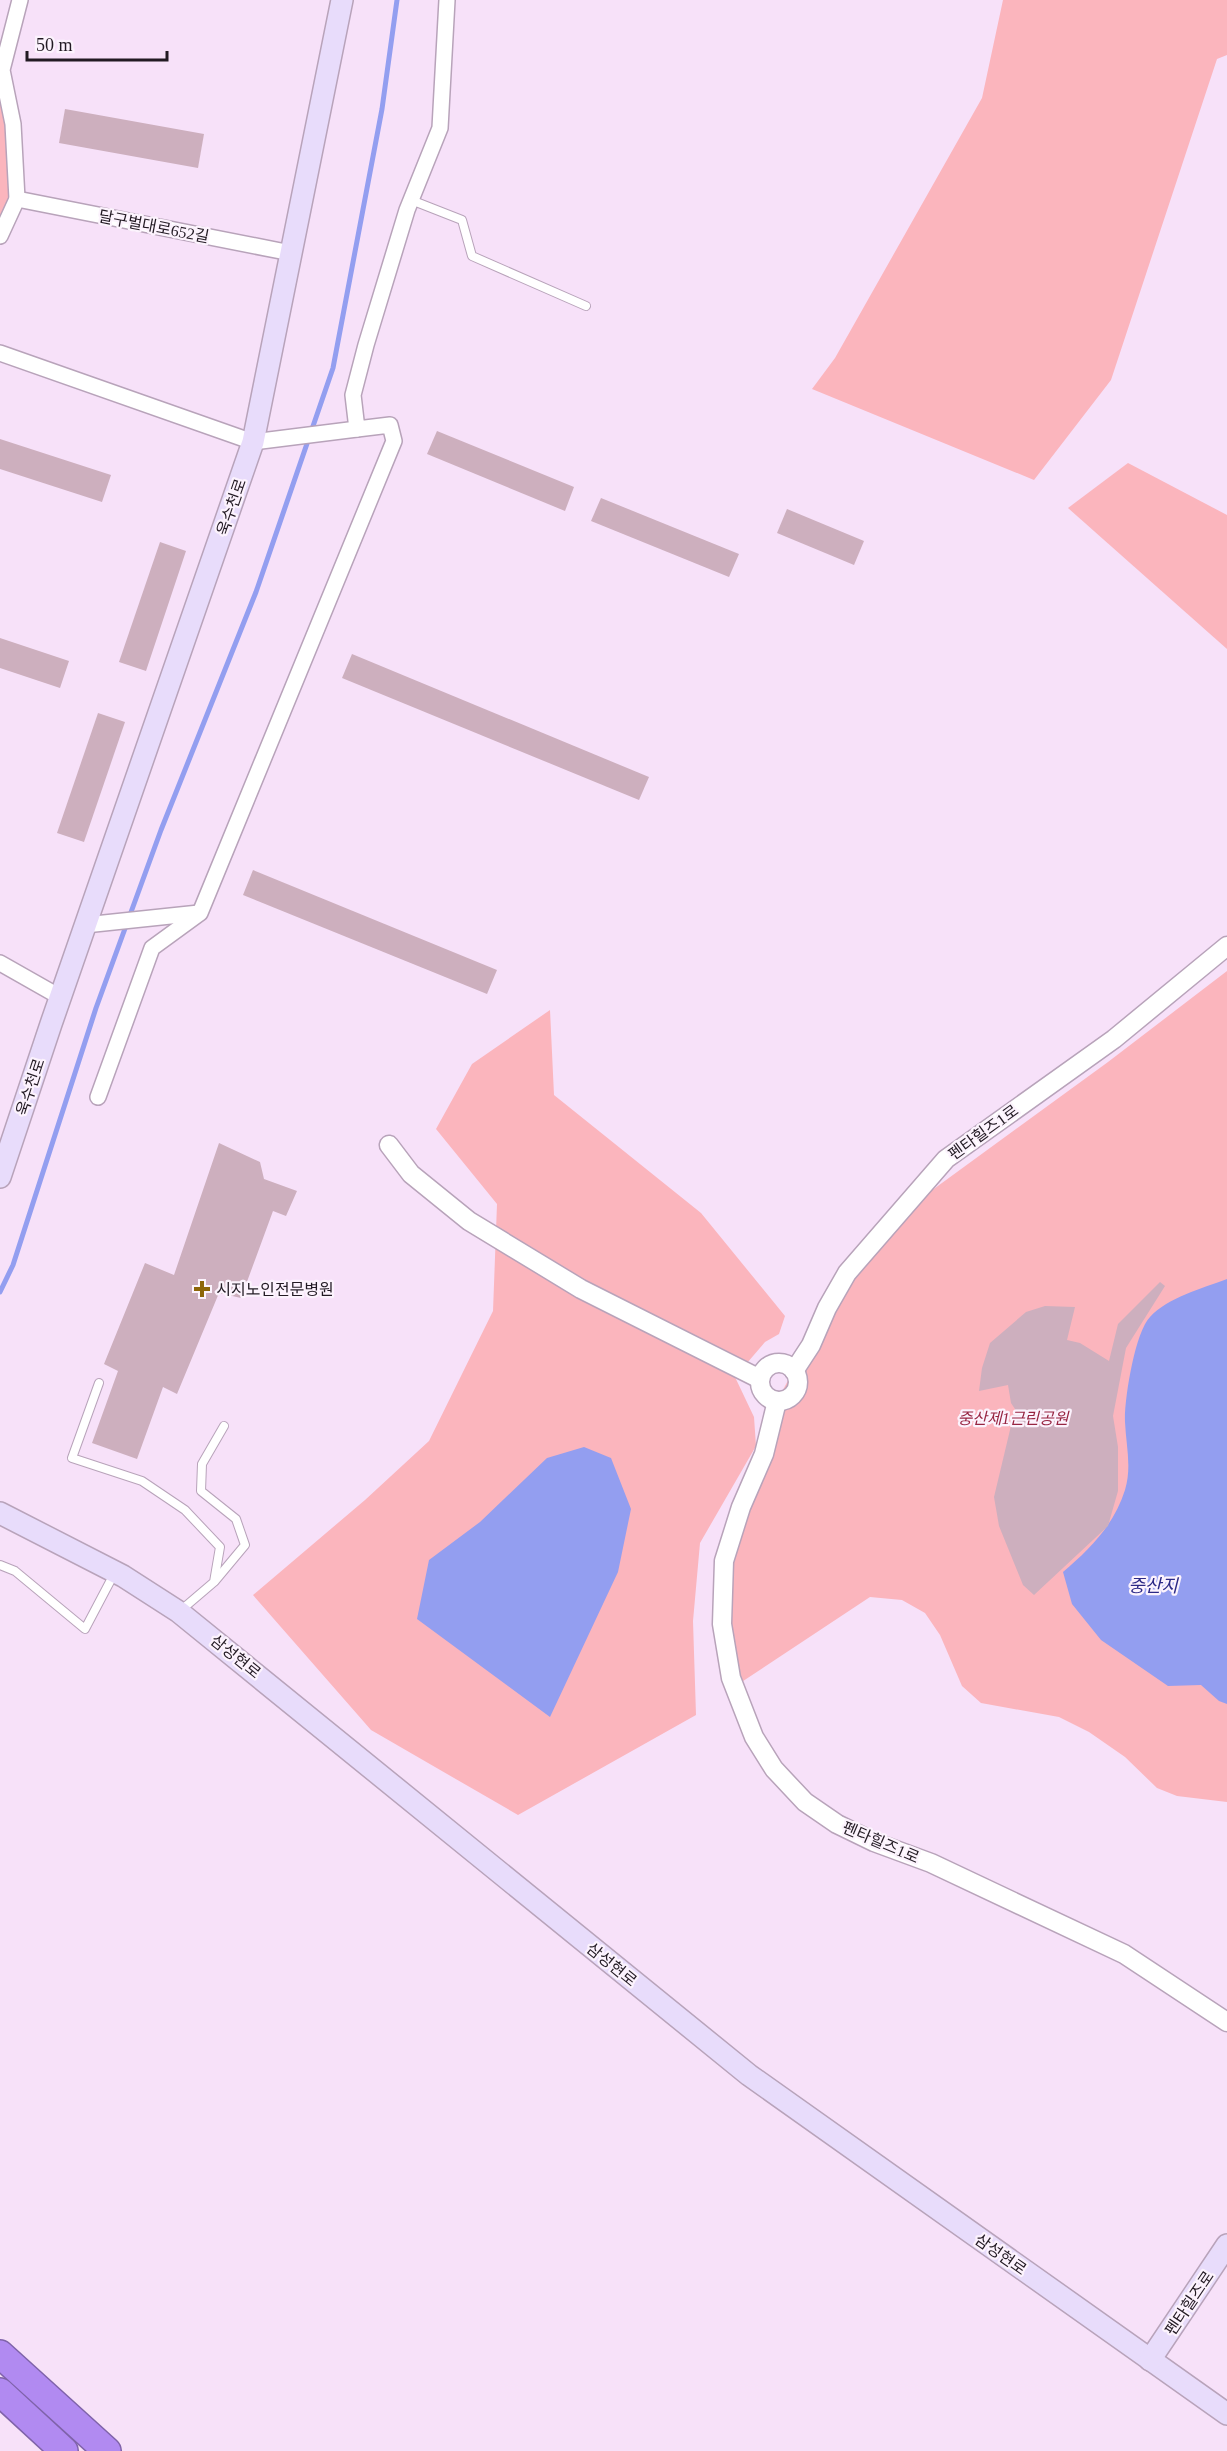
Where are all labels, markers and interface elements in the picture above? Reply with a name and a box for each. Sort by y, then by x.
scale bar [27,24,166,62]
text: 50 m [36,35,73,55]
street label: 달구벌대로652길 [97,207,211,246]
street label: 욱수천로 [214,476,249,538]
street label: 욱수천로 [13,1056,48,1118]
street label: 펜타힐즈1로 [945,1101,1022,1163]
marker: 시지노인전문병원 [193,1280,211,1298]
place label: 시지노인전문병원 [216,1281,334,1298]
park label: 중산제1근린공원 [957,1410,1070,1427]
water label: 중산지 [1128,1576,1179,1596]
street label: 삼성현로 [207,1631,264,1682]
street label: 펜타힐즈1로 [840,1819,922,1866]
street label: 삼성현로 [583,1939,640,1990]
street label: 삼성현로 [972,2231,1030,2278]
street label: 펜타힐즈로 [1162,2268,1217,2339]

